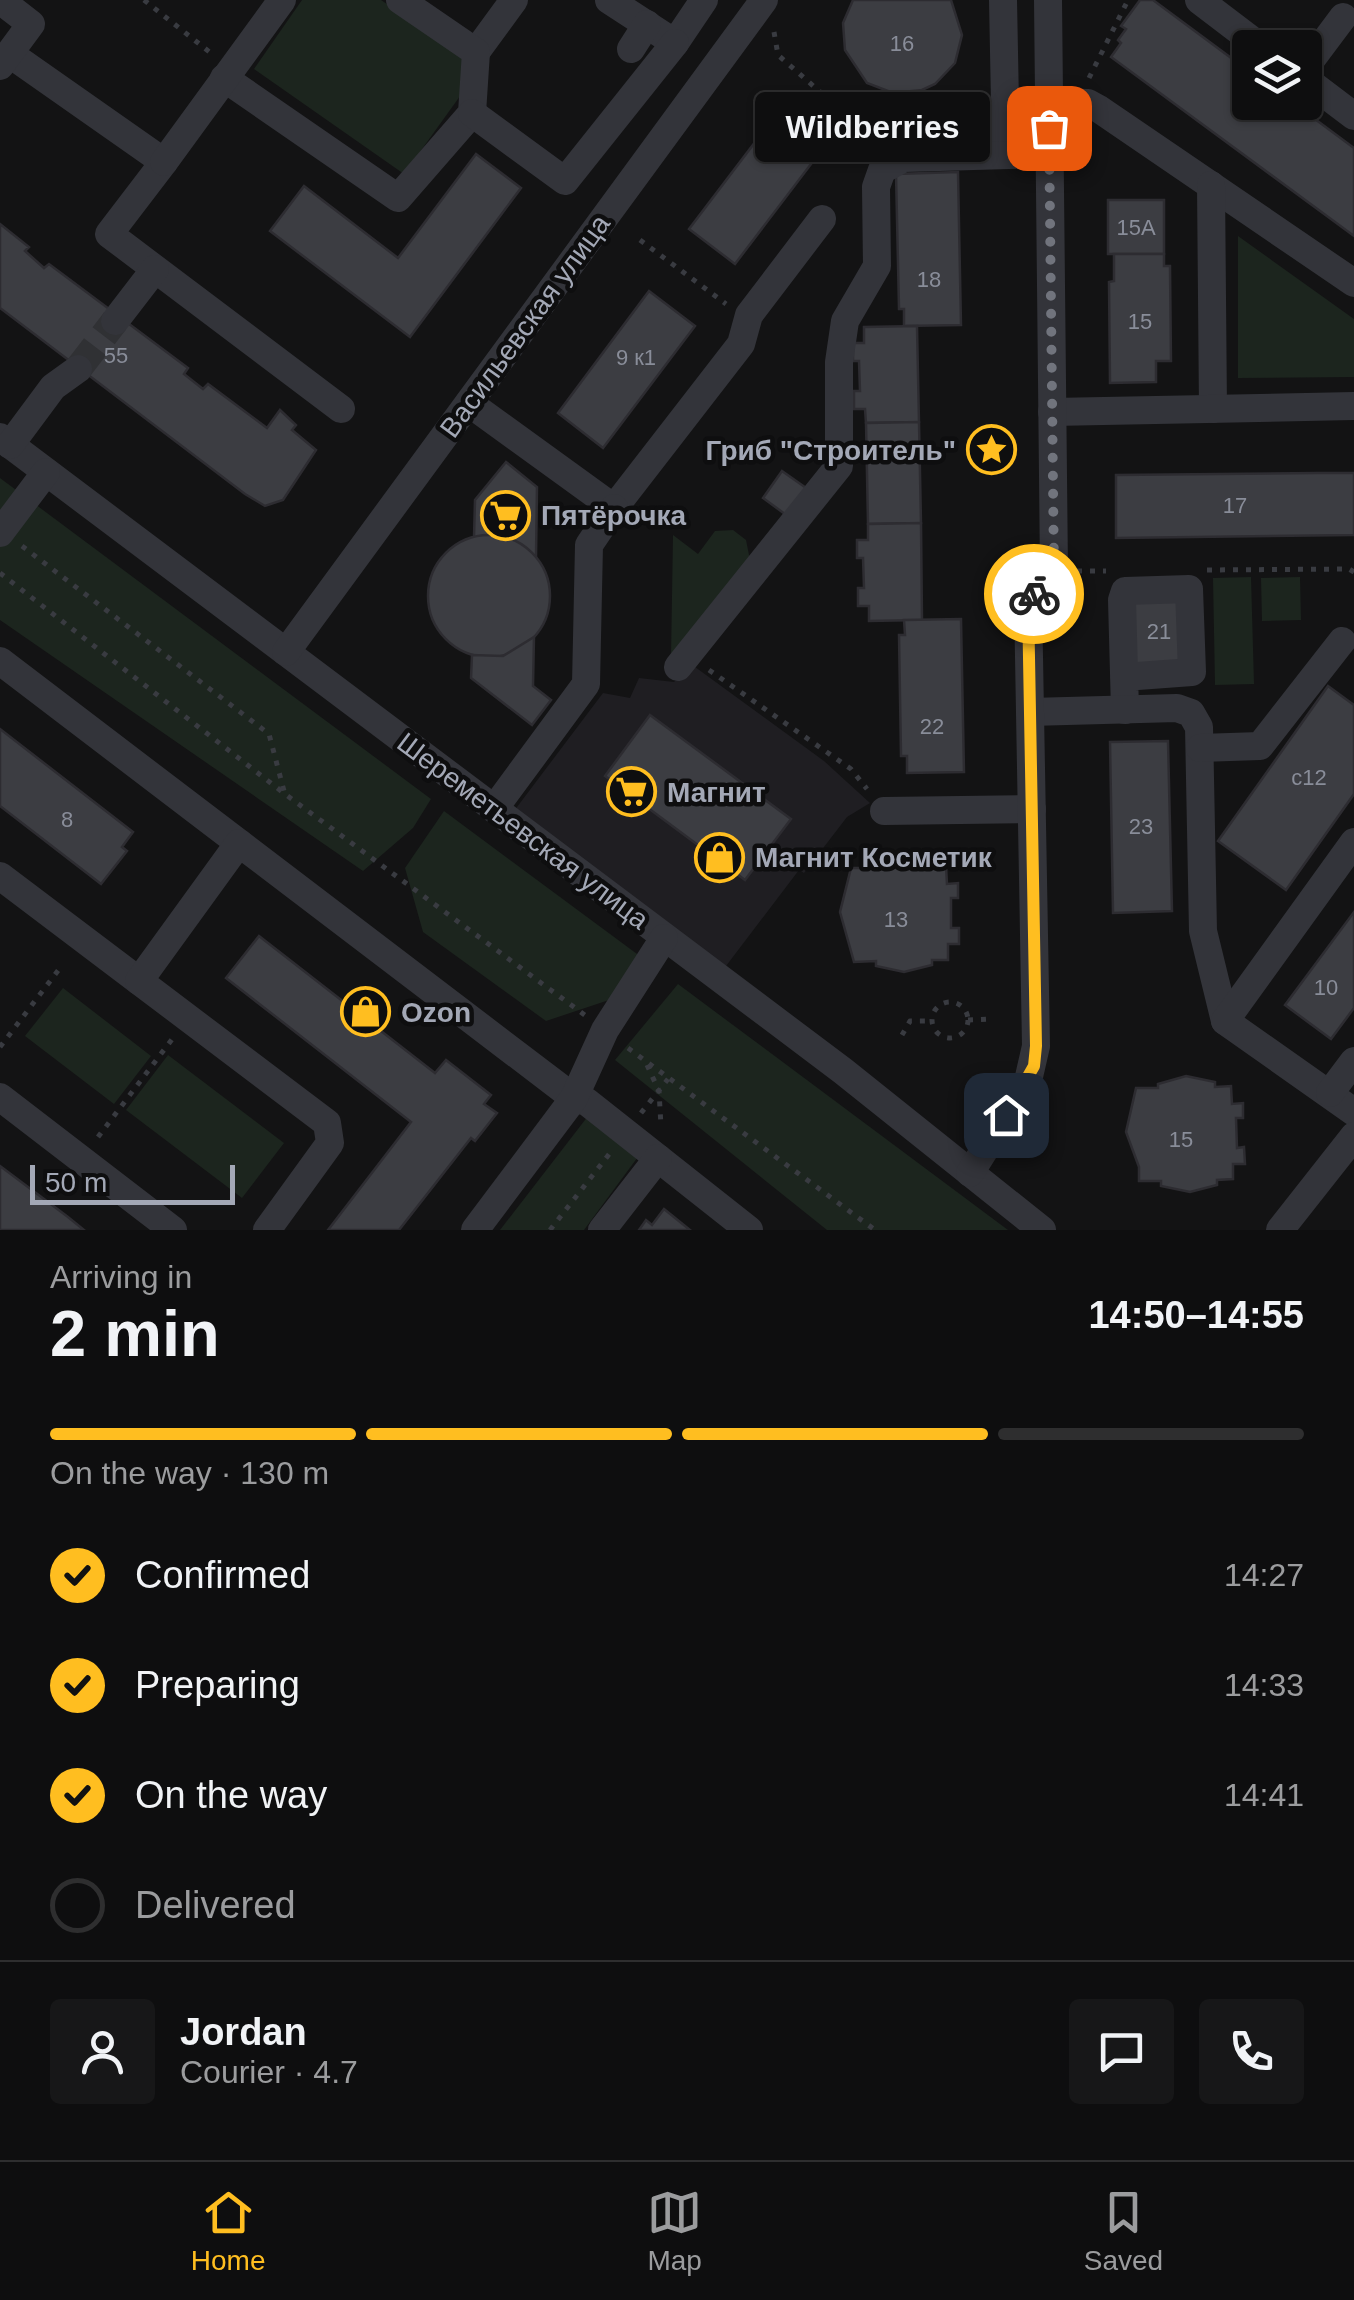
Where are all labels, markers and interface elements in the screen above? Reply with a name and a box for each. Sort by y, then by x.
map controls [1232,30,1322,120]
button: layers [1232,30,1322,120]
house number: 16 [890,31,914,56]
pin [1007,86,1092,171]
callout: Wildberries [754,93,989,163]
icon: bag [1022,101,1077,156]
text: Wildberries [786,109,959,145]
street label: Васильевская улица [434,208,616,443]
house number: 15А [1116,215,1156,240]
house number: 18 [917,267,941,292]
house number: 15 [1128,309,1152,334]
house number: 55 [104,343,128,368]
house number: 9 к1 [616,345,656,370]
place icon: Гриб "Строитель" [965,424,1017,476]
place label: Гриб "Строитель" [706,435,956,466]
supermarket icon: Пятёрочка [480,489,532,541]
house number: 17 [1223,493,1247,518]
place label: Пятёрочка [541,500,687,531]
courier [984,544,1084,644]
icon: bike [1007,567,1062,622]
house number: 21 [1147,619,1171,644]
house number: 22 [920,714,944,739]
street label: Шереметьевская улица [391,726,655,936]
house number: с12 [1291,765,1327,790]
supermarket icon: Магнит [606,766,658,818]
place label: Магнит [667,777,766,808]
house number: 8 [61,807,73,832]
house number: 23 [1129,814,1153,839]
shop icon: Магнит Косметик [694,831,746,883]
place label: Магнит Косметик [755,842,993,873]
house number: 13 [884,907,908,932]
house number: 10 [1314,975,1338,1000]
shop icon: Ozon [340,986,392,1038]
place label: Ozon [401,997,471,1028]
pin [964,1073,1049,1158]
icon: home [979,1088,1034,1143]
house number: 15 [1169,1127,1193,1152]
scale bar [30,1160,235,1204]
text: 50 m [45,1167,107,1198]
text: Arriving in [50,1259,192,1295]
text: 14:50–14:55 [1088,1294,1304,1336]
text: 2 min [50,1297,220,1370]
text: On the way · 130 m [50,1455,329,1491]
icon: check [50,1548,105,1603]
text: Confirmed [135,1554,310,1596]
text: 14:27 [1224,1557,1304,1593]
icon: check [50,1658,105,1713]
text: Preparing [135,1664,300,1706]
text: 14:33 [1224,1667,1304,1703]
icon: check [50,1768,105,1823]
text: On the way [135,1774,327,1816]
text: 14:41 [1224,1777,1304,1813]
text: Delivered [135,1884,296,1926]
button: person [50,1999,155,2104]
button: chat [1069,1999,1174,2104]
button: phone [1199,1999,1304,2104]
text: Jordan [180,2011,307,2053]
text: Courier · 4.7 [180,2054,358,2090]
tab: Home [191,2185,266,2277]
tab: Map [647,2185,702,2277]
tab: Saved [1084,2185,1163,2277]

